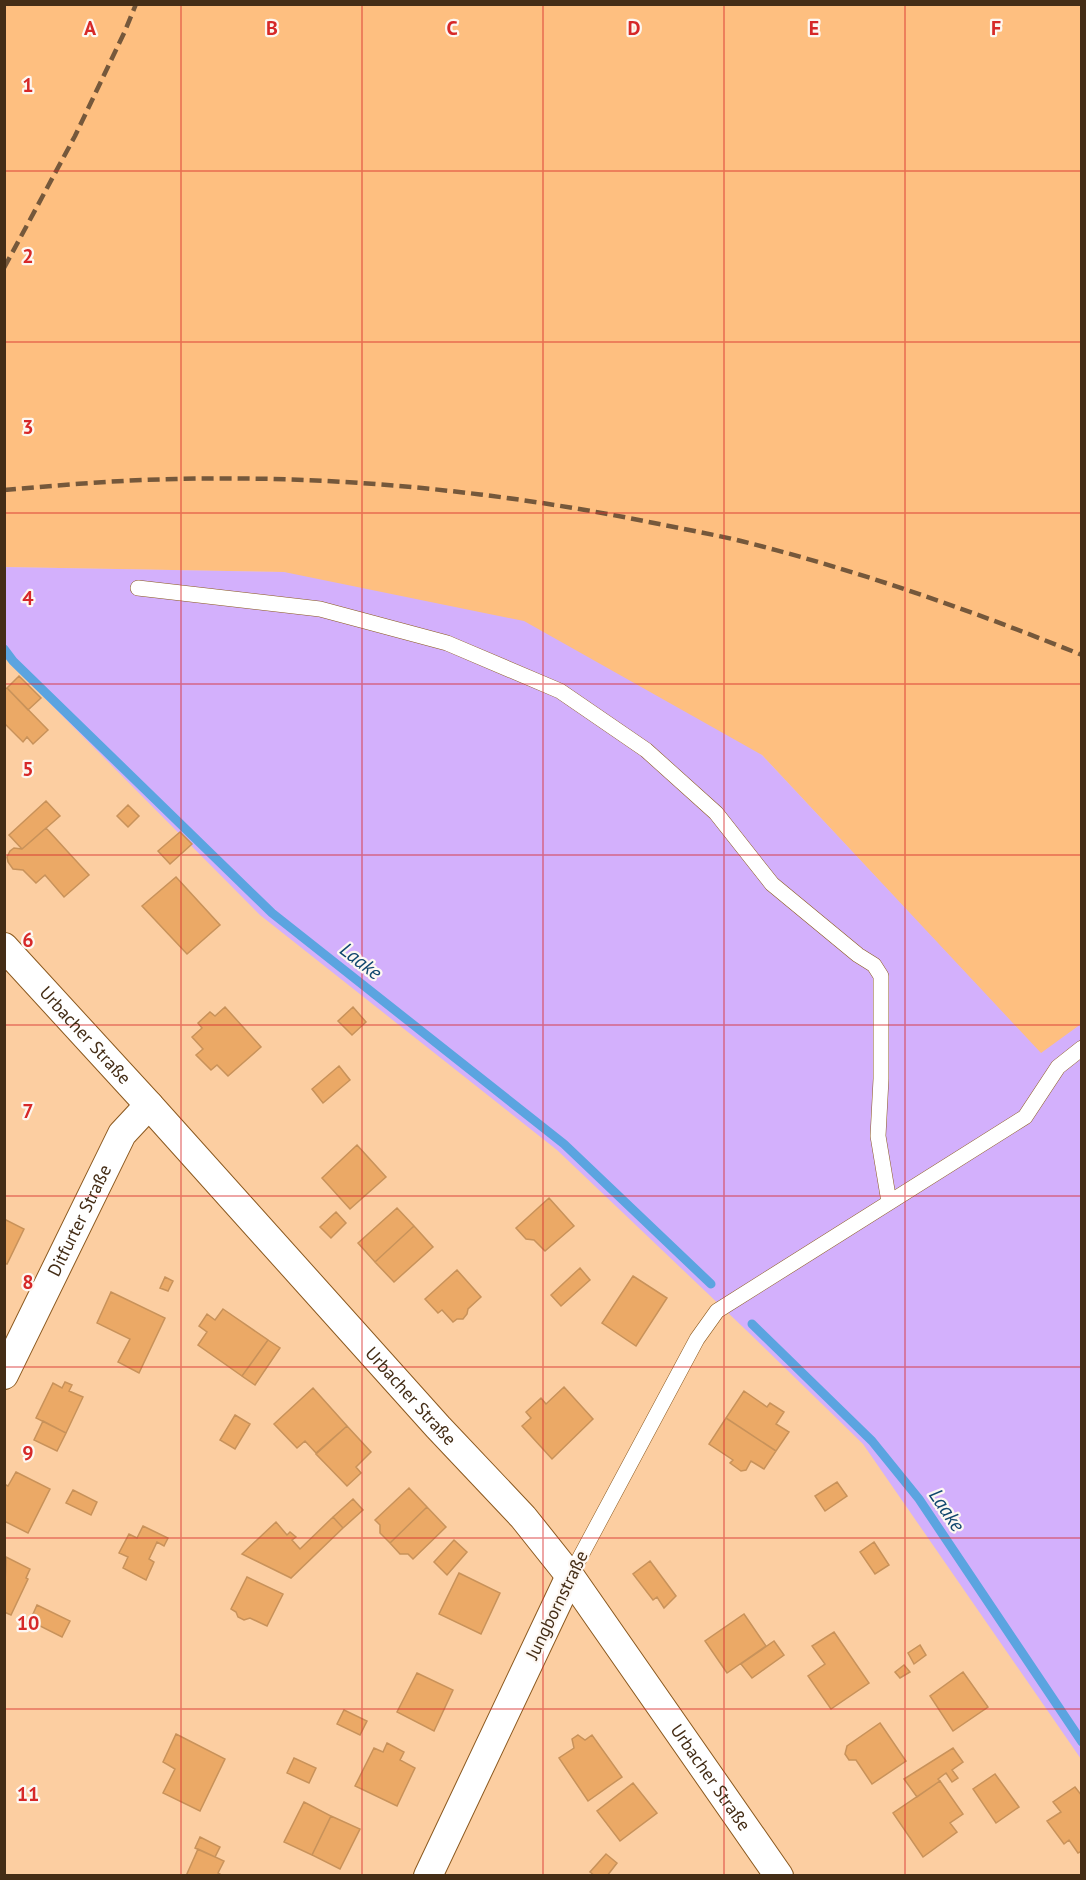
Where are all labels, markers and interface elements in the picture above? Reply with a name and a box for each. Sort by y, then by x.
text: A [84,15,97,41]
text: B [266,15,278,41]
text: C [446,15,458,41]
text: D [628,15,641,41]
text: E [809,15,819,41]
text: F [991,15,1001,41]
text: 1 [22,72,34,98]
text: 2 [22,243,34,269]
text: 3 [22,414,34,440]
text: 4 [22,585,34,611]
text: 5 [22,756,34,782]
text: 6 [22,927,34,953]
water label: Laake [335,936,388,986]
street label: Urbacher Straße [35,981,136,1089]
text: 7 [22,1098,34,1124]
street label: Ditfurter Straße [42,1161,116,1280]
text: 8 [22,1269,34,1295]
street label: Urbacher Straße [361,1342,461,1450]
text: 9 [22,1440,34,1466]
water label: Laake [923,1484,971,1537]
street label: Jungbornstraße [520,1547,593,1664]
text: 10 [17,1610,39,1636]
street label: Urbacher Straße [666,1719,756,1835]
text: 11 [17,1781,39,1807]

